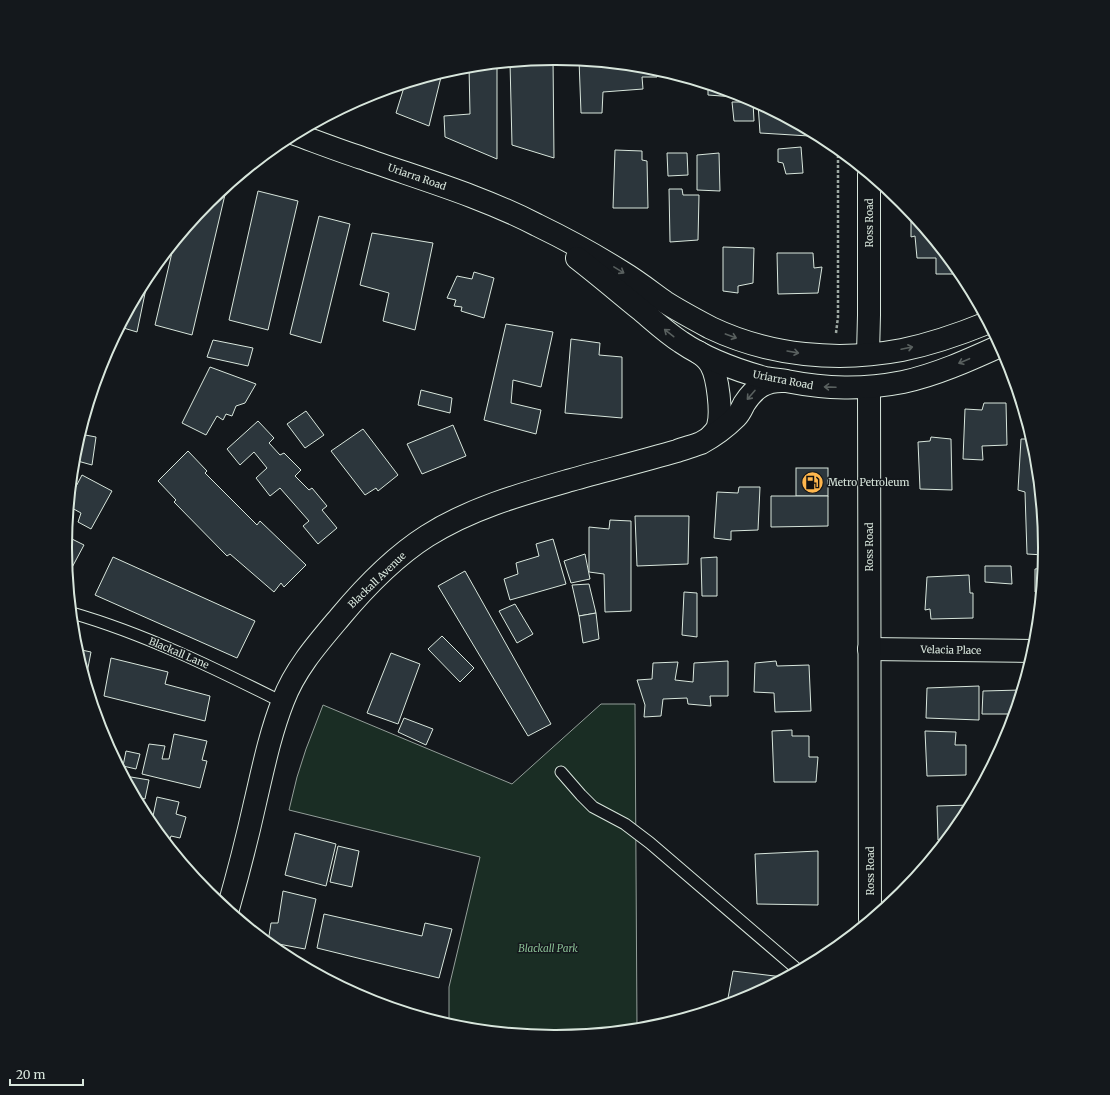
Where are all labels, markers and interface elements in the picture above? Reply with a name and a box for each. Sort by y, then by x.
street label: Uriarra Road [386,161,448,193]
street label: Ross Road [863,198,876,248]
one-way arrow [613,267,625,275]
one-way arrow [664,329,675,337]
one-way arrow [725,332,737,340]
one-way arrow [900,344,913,352]
one-way arrow [786,348,799,356]
one-way arrow [958,358,970,365]
street label: Uriarra Road [752,368,814,392]
one-way arrow [824,383,837,391]
one-way arrow [747,390,756,400]
fuel station icon: Metro Petroleum [799,469,825,495]
place label: Metro Petroleum [828,476,909,489]
street label: Ross Road [863,522,876,572]
street label: Blackall Avenue [345,549,409,611]
street label: Blackall Lane [147,634,211,672]
street label: Velacia Place [920,643,981,657]
street label: Ross Road [864,846,877,896]
park label: Blackall Park [518,942,578,955]
scale bar [10,1061,83,1087]
text: 20 m [16,1067,45,1082]

